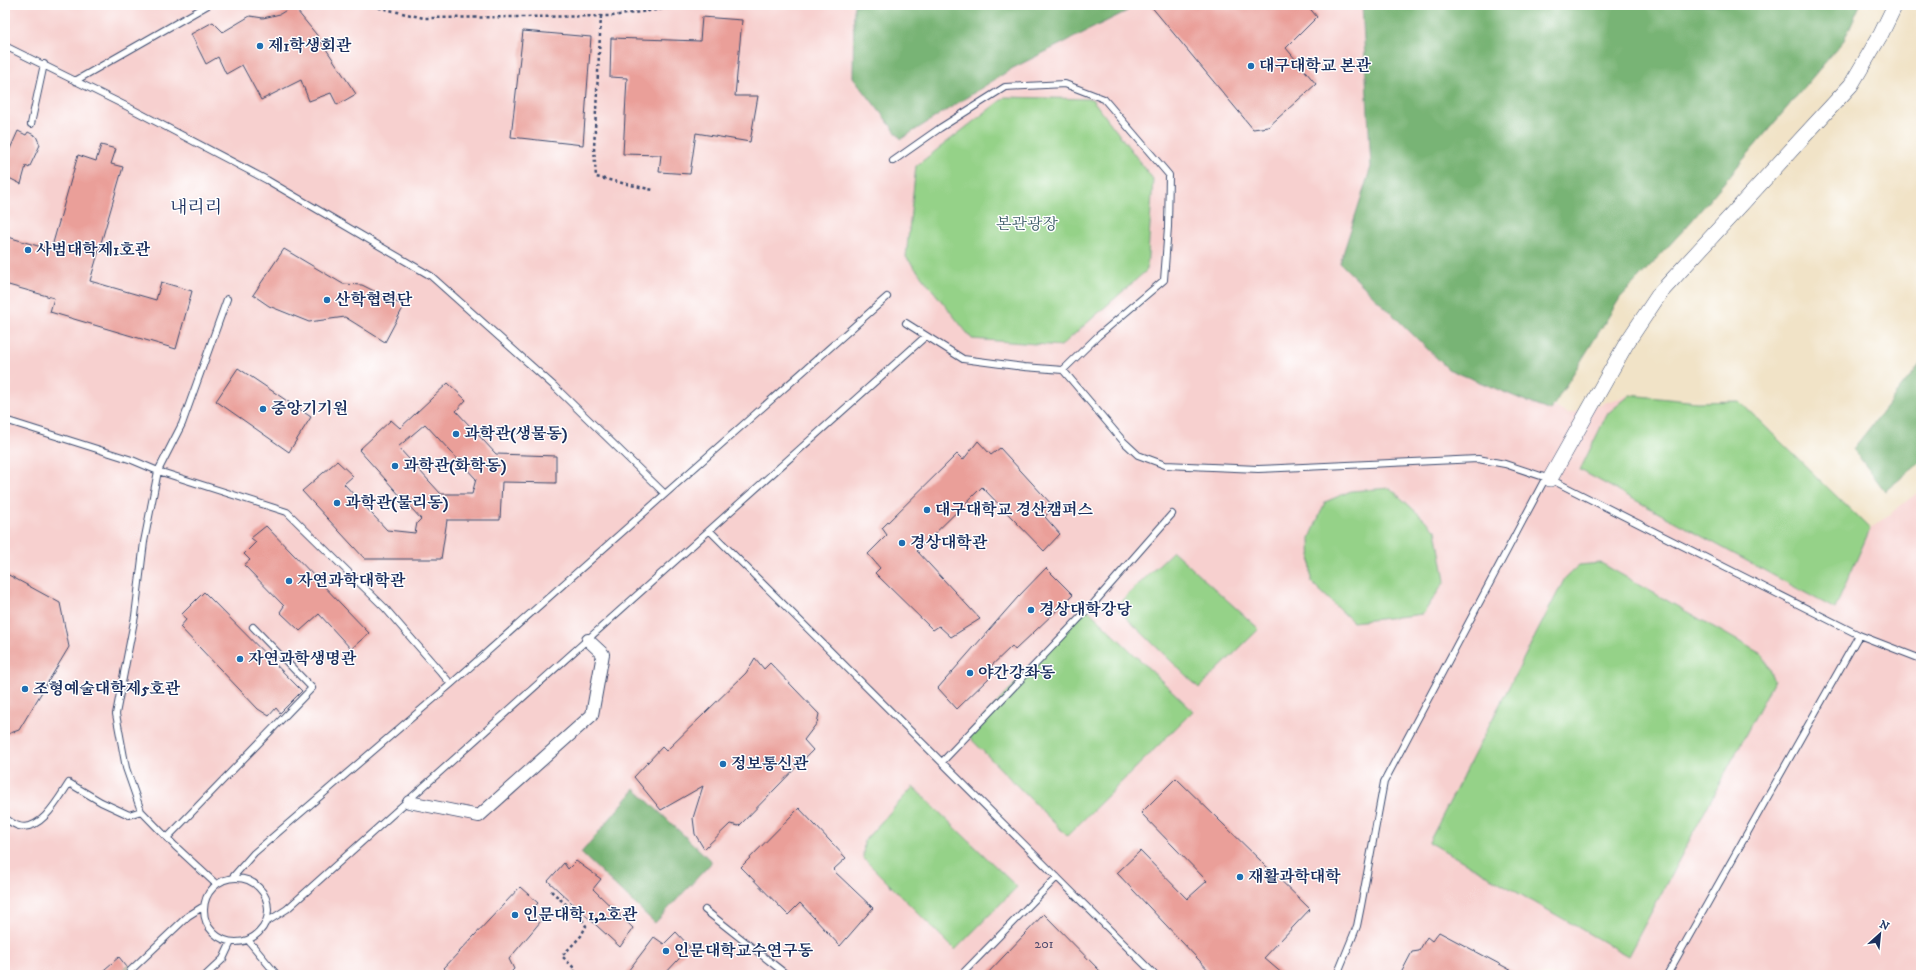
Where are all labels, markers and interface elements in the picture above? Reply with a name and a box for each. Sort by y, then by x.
place label: 제1학생회관 [268,36,352,56]
marker: 제1학생회관 [255,41,265,51]
place label: 대구대학교 본관 [1259,56,1371,76]
marker: 대구대학교 본관 [1246,61,1256,71]
district label: 내리리 [170,197,222,219]
park label: 본관광장 [996,214,1058,234]
place label: 사범대학제1호관 [36,240,151,260]
marker: 사범대학제1호관 [23,245,33,255]
place label: 산학협력단 [335,290,413,310]
marker: 산학협력단 [322,295,332,305]
place label: 중앙기기원 [271,399,348,419]
marker: 중앙기기원 [258,404,268,414]
place label: 과학관(생물동) [464,424,567,444]
marker: 과학관(생물동) [451,429,461,439]
place label: 과학관(화학동) [403,456,506,476]
marker: 과학관(화학동) [390,461,400,471]
place label: 과학관(물리동) [345,493,448,513]
marker: 과학관(물리동) [332,498,342,508]
place label: 대구대학교 경산캠퍼스 [935,500,1094,520]
marker: 대구대학교 경산캠퍼스 [922,505,932,515]
place label: 경상대학관 [910,533,988,553]
marker: 경상대학관 [897,538,907,548]
place label: 자연과학대학관 [297,571,406,591]
marker: 자연과학대학관 [284,576,294,586]
place label: 경상대학강당 [1039,600,1132,620]
marker: 경상대학강당 [1026,605,1036,615]
place label: 자연과학생명관 [248,649,357,669]
marker: 자연과학생명관 [235,654,245,664]
place label: 야간강좌동 [978,663,1056,683]
marker: 야간강좌동 [965,668,975,678]
place label: 조형예술대학제5호관 [33,679,181,699]
marker: 조형예술대학제5호관 [20,684,30,694]
place label: 정보통신관 [731,754,809,774]
marker: 정보통신관 [718,759,728,769]
place label: 재활과학대학 [1248,867,1341,887]
marker: 재활과학대학 [1235,872,1245,882]
place label: 인문대학 1,2호관 [523,905,638,925]
marker: 인문대학 1,2호관 [510,910,520,920]
north arrow [1860,914,1900,954]
text: N [1877,918,1891,934]
house number: 201 [1034,935,1054,953]
place label: 인문대학교수연구동 [674,941,814,961]
marker: 인문대학교수연구동 [661,946,671,956]

